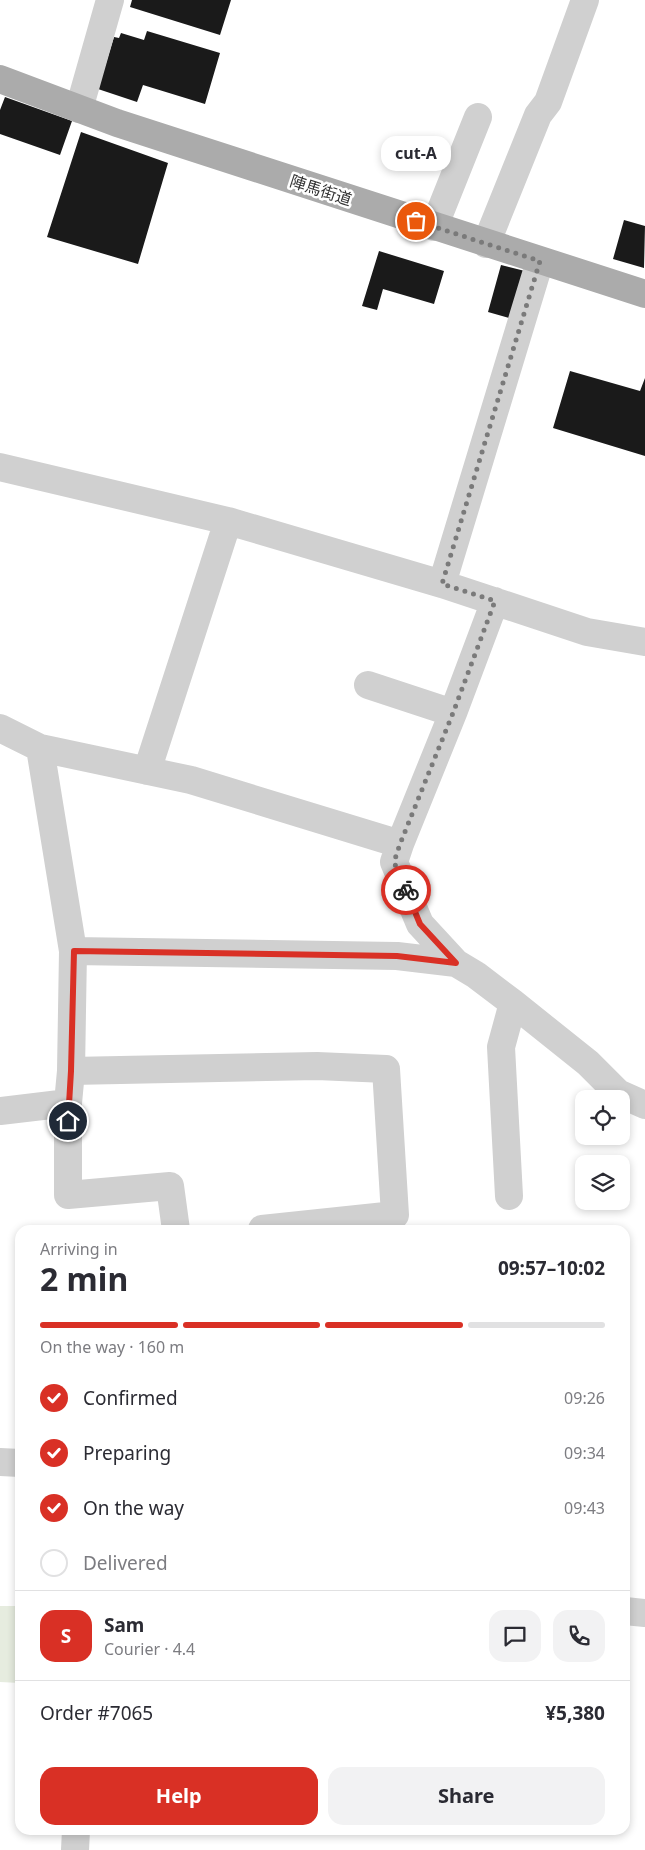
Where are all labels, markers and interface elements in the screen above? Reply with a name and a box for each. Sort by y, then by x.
callout: cut-A [381,136,451,171]
text: cut-A [395,142,437,164]
street label: 陣馬街道 [287,170,355,210]
pin [395,200,437,242]
icon: bag [402,207,430,235]
courier [381,865,431,915]
icon: bike [392,876,420,904]
map controls [575,1090,630,1210]
button: locate [575,1090,630,1145]
pin [47,1100,89,1142]
icon: home [54,1107,82,1135]
button: layers [575,1155,630,1210]
text: Arriving in [40,1238,118,1260]
text: 09:57–10:02 [498,1255,605,1281]
text: 2 min [40,1257,128,1300]
text: On the way · 160 m [40,1336,184,1358]
icon: check [40,1384,68,1412]
text: Confirmed [83,1385,178,1411]
text: 09:26 [564,1387,605,1409]
icon: check [40,1439,68,1467]
text: Preparing [83,1440,171,1466]
text: 09:34 [564,1442,605,1464]
icon: check [40,1494,68,1522]
text: On the way [83,1495,184,1521]
text: 09:43 [564,1497,605,1519]
text: Delivered [83,1550,168,1576]
button: chat [489,1610,541,1662]
button: phone [553,1610,605,1662]
text: Sam [104,1612,144,1638]
text: S [61,1623,71,1649]
text: Courier · 4.4 [104,1638,195,1660]
text: Order #7065 [40,1700,153,1726]
text: ¥5,380 [545,1700,605,1726]
button: Help [40,1767,318,1825]
button: Share [328,1767,605,1825]

